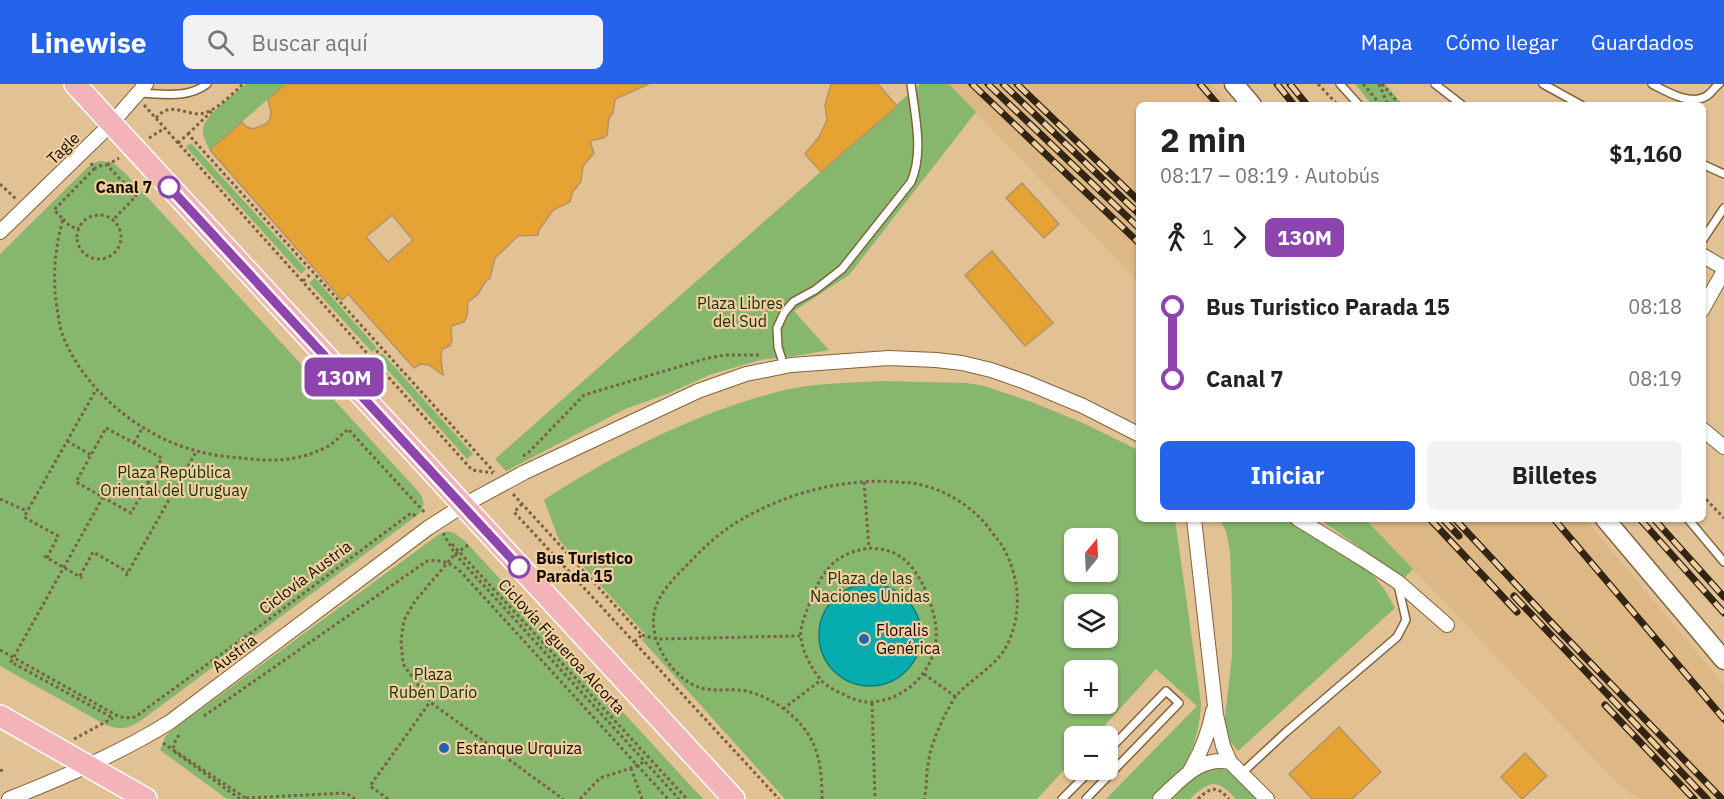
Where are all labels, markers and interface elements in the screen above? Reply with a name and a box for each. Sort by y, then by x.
search box [183,15,603,69]
text: Linewise [30,24,147,61]
icon: search [204,26,237,59]
text: Buscar aquí [252,28,368,57]
text: Mapa [1361,28,1412,56]
text: Cómo llegar [1445,28,1558,56]
text: Guardados [1591,28,1694,56]
text: 2 min [1160,118,1246,161]
street label: Tagle [42,127,84,168]
text: $1,160 [1609,139,1682,168]
text: 08:17 – 08:19 · Autobús [1160,162,1380,189]
marker: Canal 7 [158,176,180,198]
place label: Canal 7 [96,177,152,197]
icon: walk [1160,221,1193,254]
icon: forward [1223,221,1256,254]
text: 130M [1277,223,1332,251]
text: 1 [1202,224,1214,251]
text: Bus Turistico Parada 15 [1206,292,1450,321]
park label: Plaza Libres del Sud [697,293,783,331]
text: 08:18 [1628,293,1682,320]
line badge: 130M [302,358,386,396]
text: 130M [317,363,372,391]
text: Canal 7 [1206,364,1284,393]
text: 08:19 [1628,365,1682,392]
button: Iniciar [1160,441,1415,510]
button: Billetes [1427,441,1682,510]
park label: Plaza República Oriental del Uruguay [100,462,248,500]
north arrow [1064,528,1118,582]
map controls [1064,528,1118,780]
street label: Ciclovía Austria [255,536,355,618]
place label: Bus Turistico Parada 15 [536,548,633,586]
marker: Bus Turistico Parada 15 [508,556,530,578]
park label: Plaza de las Naciones Unidas [810,568,930,606]
street label: Ciclovía Figueroa Alcorta [494,574,630,718]
button: layers [1064,594,1118,648]
place label: Floralis Genérica [876,620,941,658]
street label: Austria [208,629,261,676]
marker: Floralis Genérica [857,632,871,646]
button: + [1064,660,1118,714]
park label: Plaza Rubén Darío [389,664,477,702]
button: − [1064,726,1118,780]
place label: Estanque Urquiza [456,738,583,758]
marker: Estanque Urquiza [437,741,451,755]

